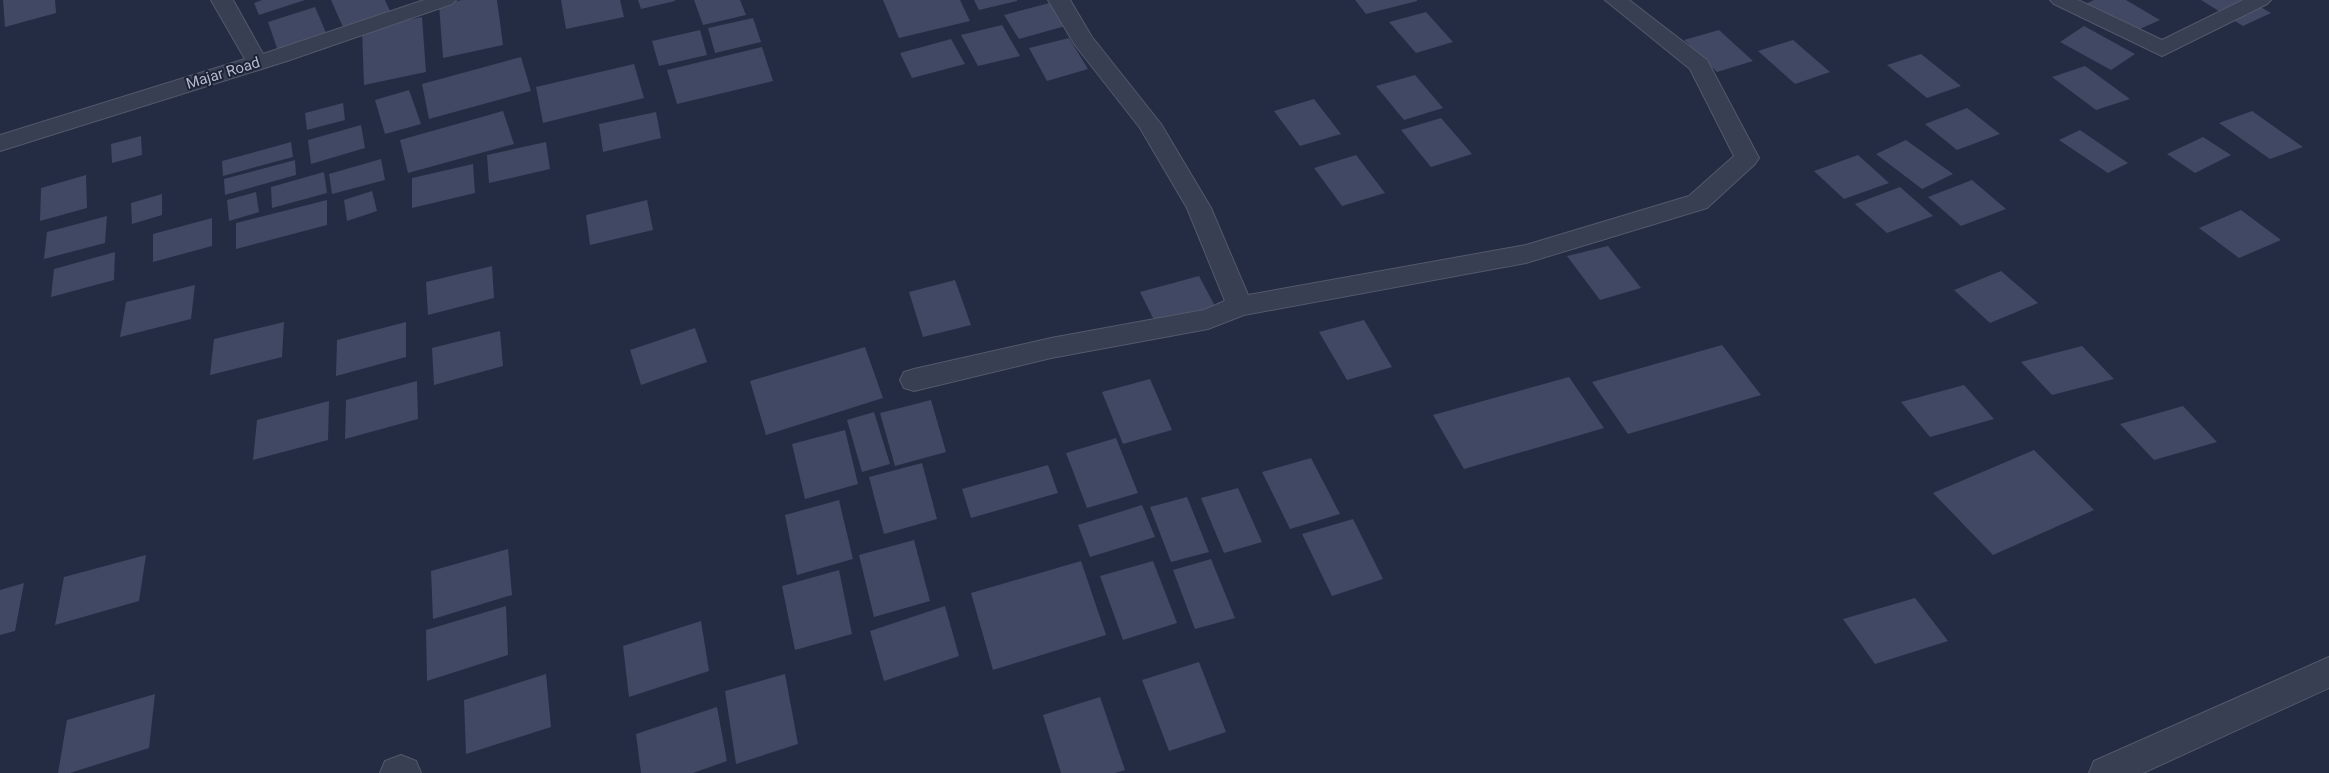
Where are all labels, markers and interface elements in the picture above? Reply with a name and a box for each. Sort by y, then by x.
street label: Majar Road [184,53,262,93]

